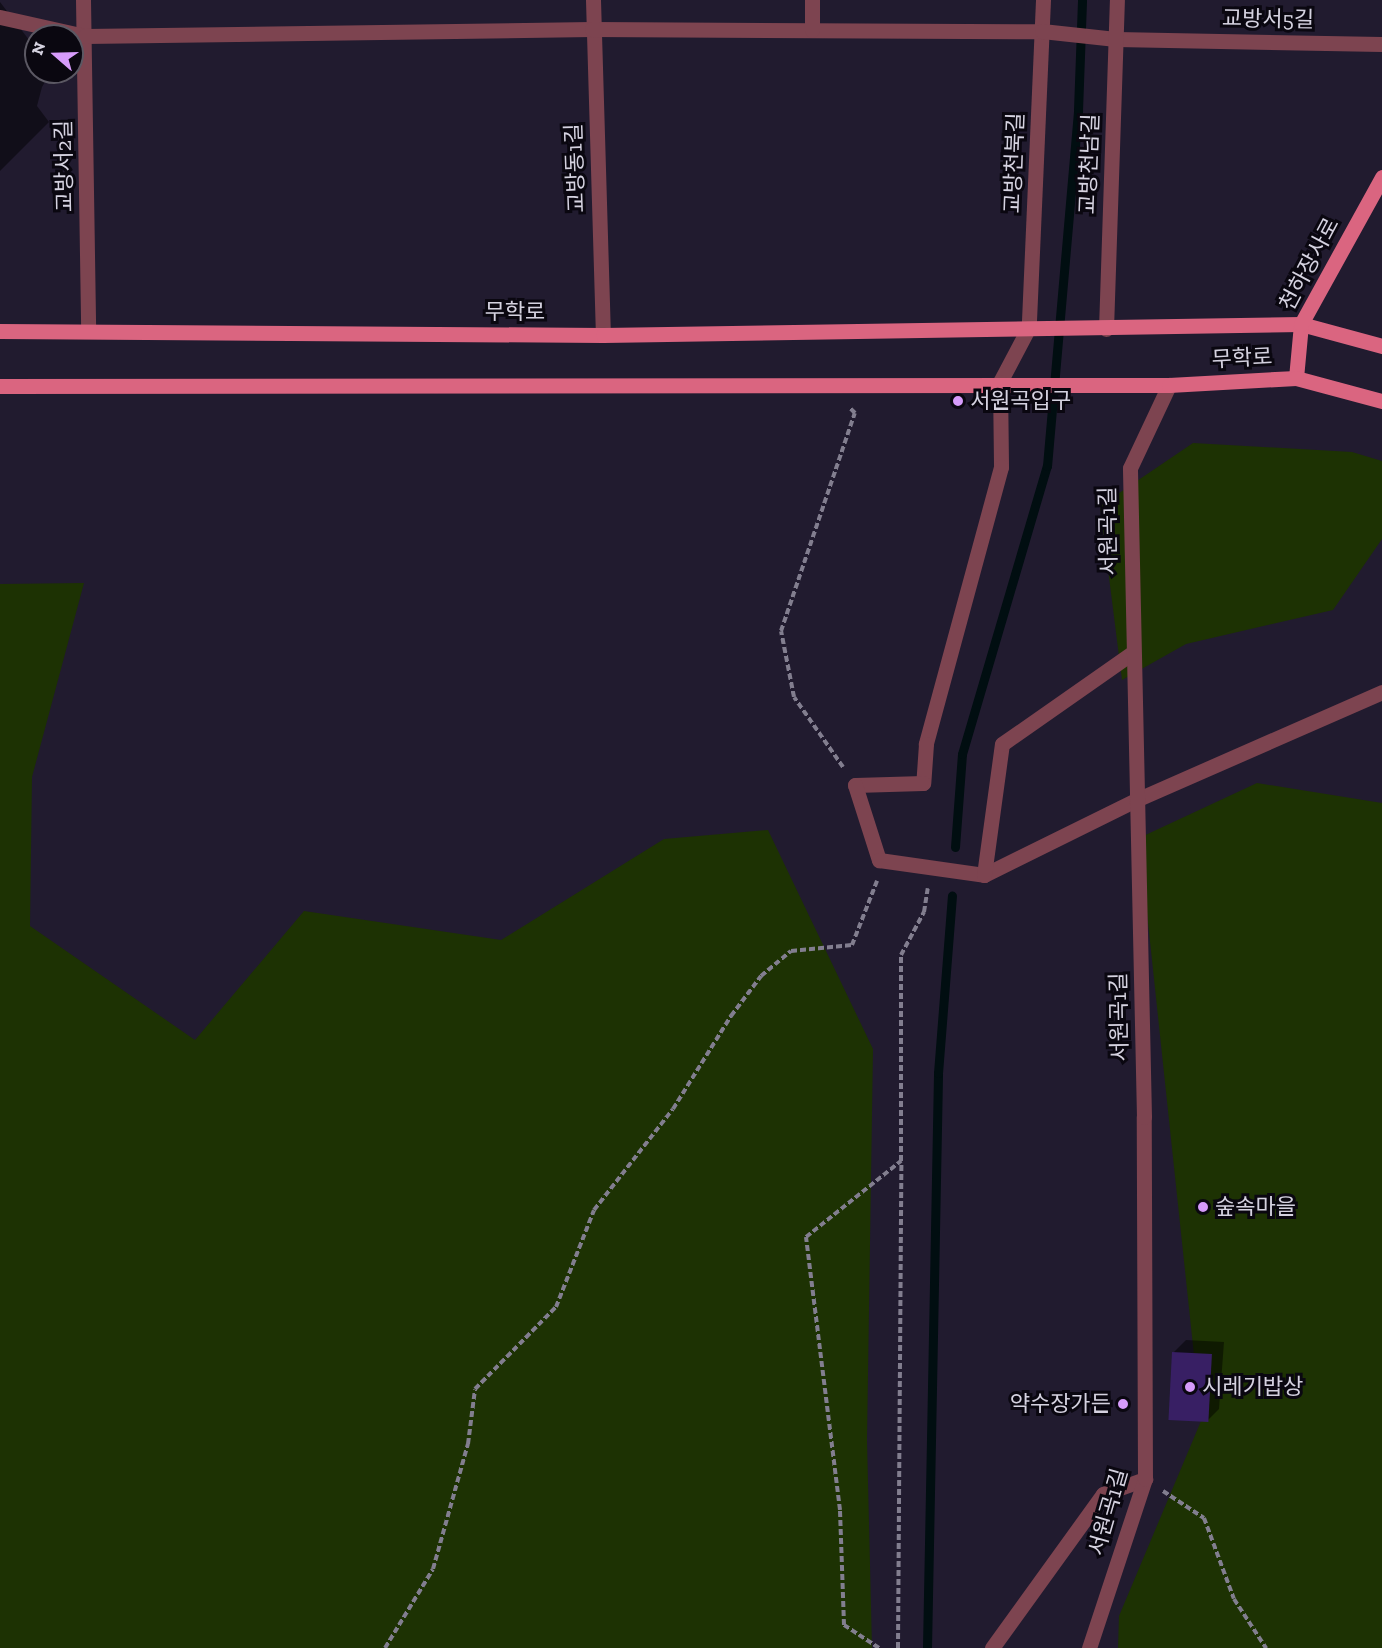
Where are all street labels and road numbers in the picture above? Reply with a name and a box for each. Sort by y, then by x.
street label: 교방서5길 [1222,5,1314,33]
street label: 교방천북길 [999,112,1029,214]
street label: 교방천남길 [1074,113,1104,215]
street label: 교방서2길 [50,120,78,212]
street label: 교방동1길 [560,123,590,213]
street label: 천하장사로 [1274,213,1344,315]
street label: 무학로 [485,299,545,325]
street label: 무학로 [1211,343,1273,373]
street label: 서원곡1길 [1094,486,1122,576]
street label: 서원곡1길 [1105,972,1133,1062]
street label: 서원곡1길 [1083,1465,1133,1559]

